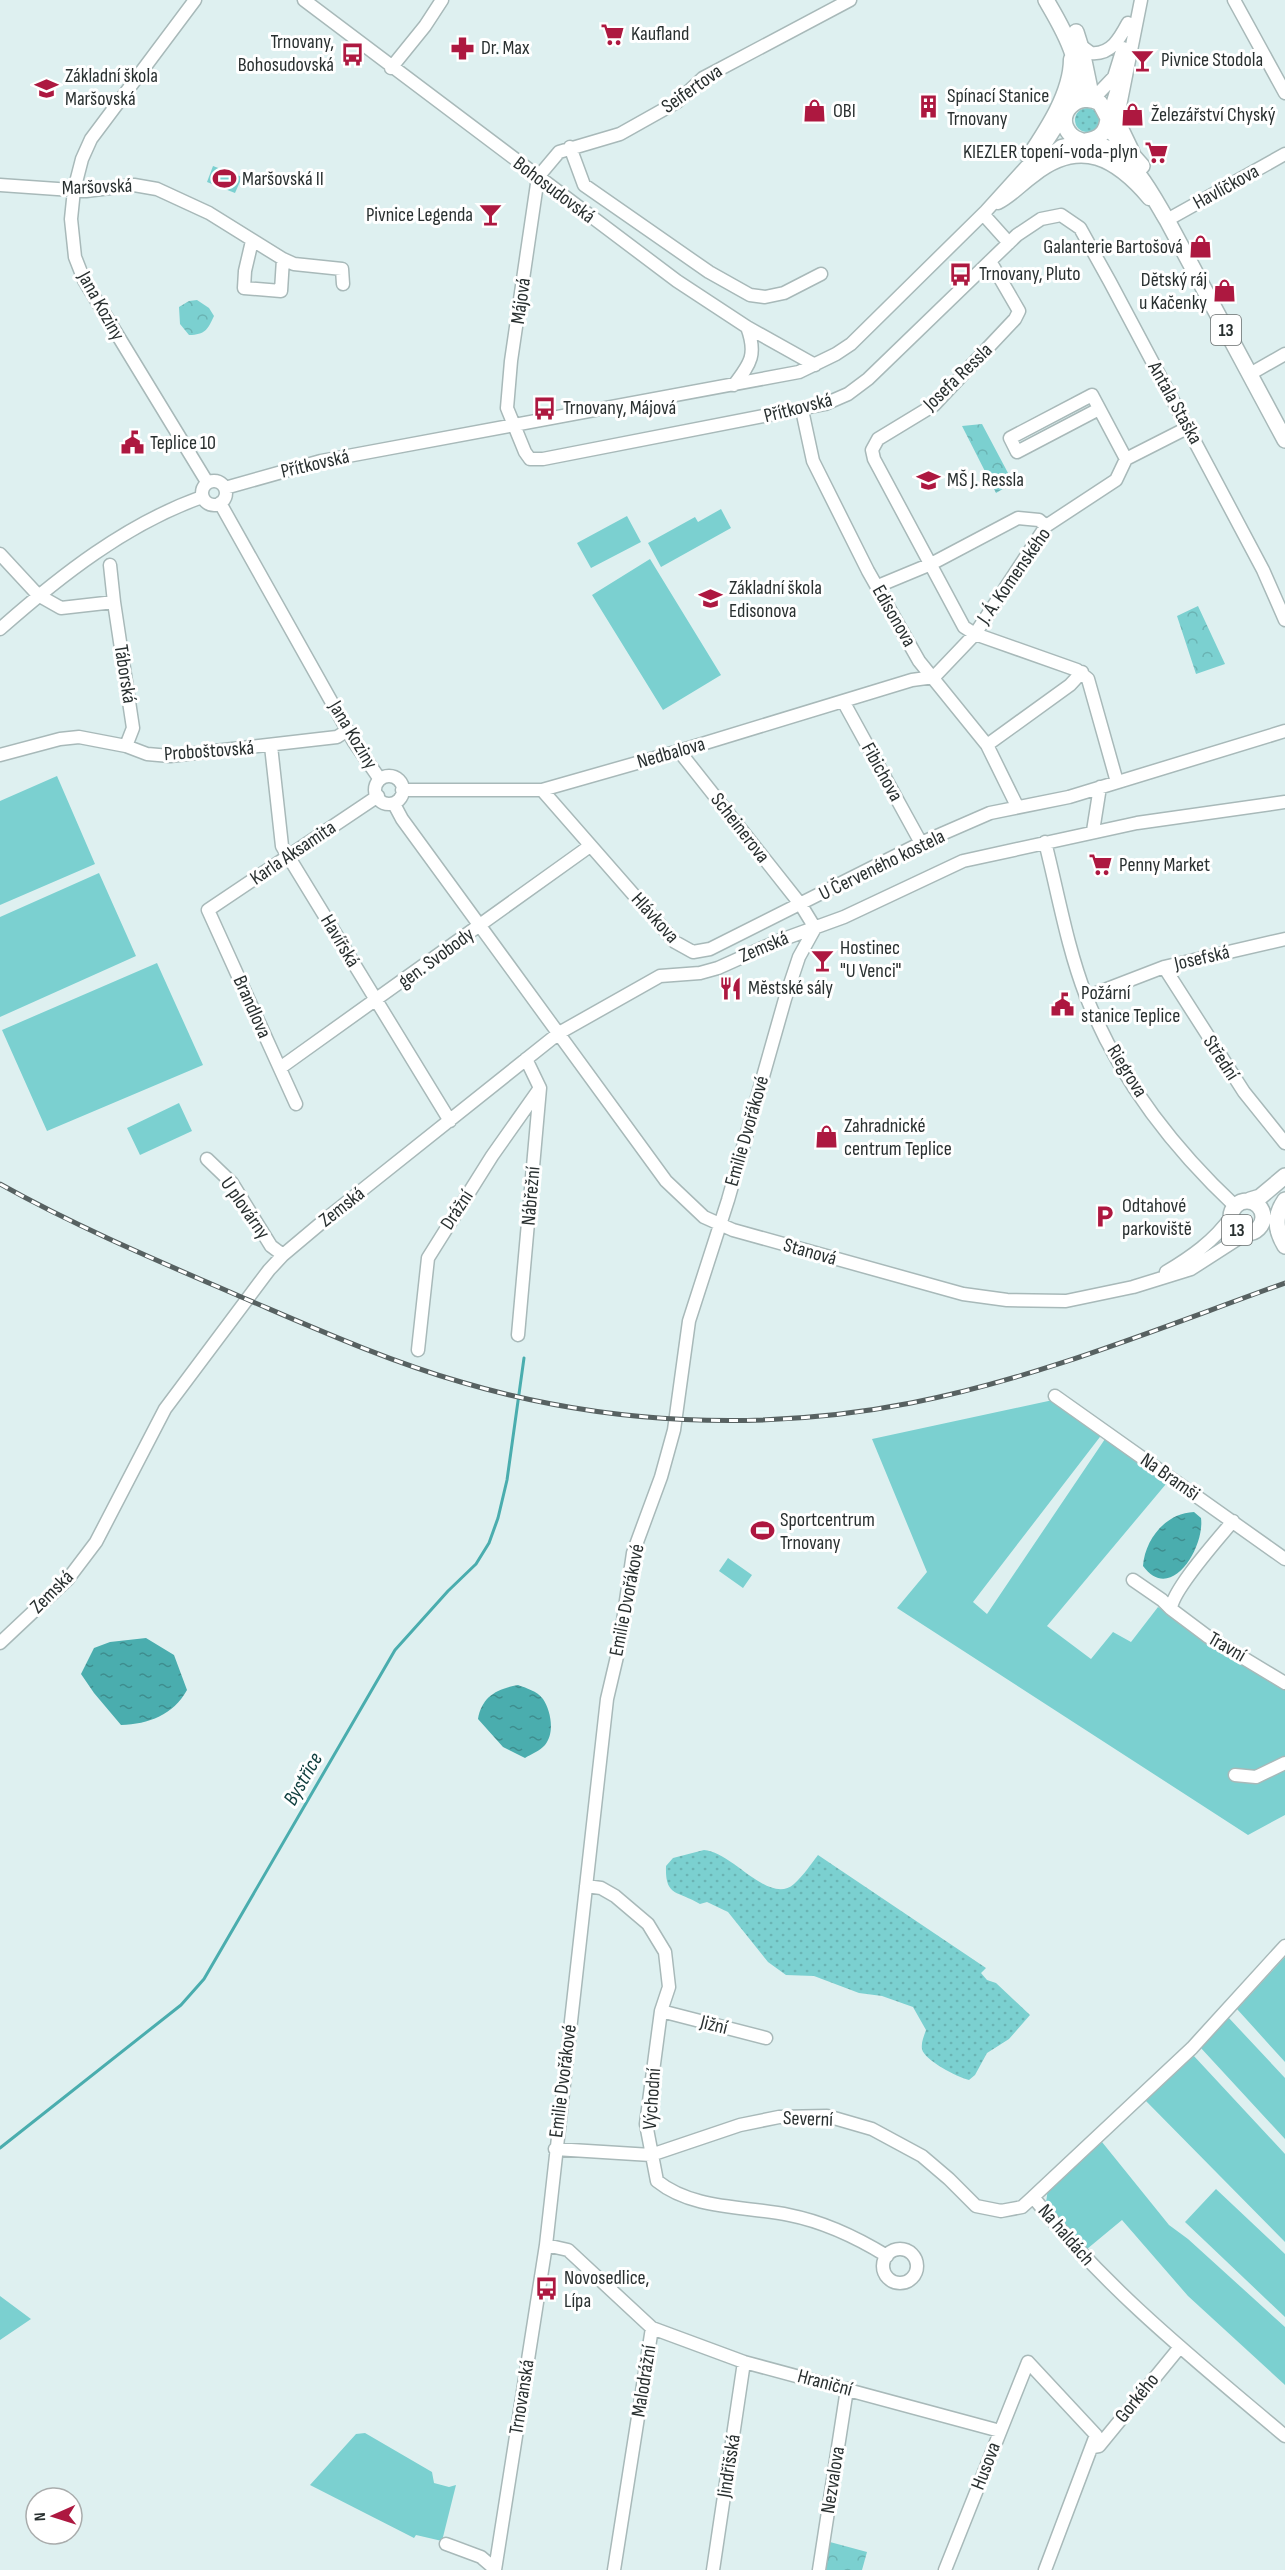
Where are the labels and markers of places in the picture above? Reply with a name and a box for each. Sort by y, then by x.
supermarket icon: Kaufland [600,21,626,47]
place label: Kaufland [631,22,689,46]
place label: Trnovany, Bohosudovská [238,30,334,77]
pharmacy icon: Dr. Max [450,35,476,61]
place label: Dr. Max [481,36,530,60]
bus stop icon: Trnovany, Bohosudovská [339,41,365,67]
bar icon: Pivnice Stodola [1130,47,1156,73]
place label: Pivnice Stodola [1161,48,1263,72]
place label: Základní škola Maršovská [65,64,158,111]
school or university icon: Základní škola Maršovská [34,75,60,101]
place label: Spínací Stanice Trnovany [947,84,1049,131]
building icon: Spínací Stanice Trnovany [916,94,942,120]
shop icon: OBI [802,98,828,124]
place label: OBI [833,99,856,123]
shop icon: Železářství Chyský [1120,102,1146,128]
place label: Železářství Chyský [1151,103,1276,127]
supermarket icon: KIEZLER topení-voda-plyn [1143,139,1169,165]
place label: KIEZLER topení-voda-plyn [963,140,1138,164]
sports icon: Maršovská II [211,166,237,192]
place label: Maršovská II [242,167,324,191]
bar icon: Pivnice Legenda [478,202,504,228]
place label: Pivnice Legenda [366,203,473,227]
shop icon: Galanterie Bartošová [1188,234,1214,260]
place label: Galanterie Bartošová [1043,235,1183,259]
bus stop icon: Trnovany, Pluto [948,261,974,287]
place label: Trnovany, Pluto [979,262,1080,286]
place label: Dětský ráj u Kačenky [1139,268,1207,315]
shop icon: Dětský ráj u Kačenky [1212,278,1238,304]
bus stop icon: Trnovany, Májová [532,395,558,421]
place label: Trnovany, Májová [563,396,676,420]
public building icon: Teplice 10 [119,430,145,456]
place label: Teplice 10 [150,431,216,455]
school or university icon: MŠ J. Ressla [916,467,942,493]
place label: MŠ J. Ressla [947,468,1024,492]
place label: Základní škola Edisonova [729,576,822,623]
school or university icon: Základní škola Edisonova [698,586,724,612]
supermarket icon: Penny Market [1088,852,1114,878]
place label: Penny Market [1119,853,1210,877]
place label: Hostinec "U Venci" [840,936,901,983]
bar icon: Hostinec "U Venci" [809,947,835,973]
restaurant icon: Městské sály [717,975,743,1001]
place label: Městské sály [748,976,833,1000]
place label: Požární stanice Teplice [1081,981,1180,1028]
public building icon: Požární stanice Teplice [1050,991,1076,1017]
place label: Zahradnické centrum Teplice [844,1114,952,1161]
shop icon: Zahradnické centrum Teplice [813,1124,839,1150]
place label: Odtahové parkoviště [1122,1194,1192,1241]
parking icon: Odtahové parkoviště [1091,1204,1117,1230]
place label: Sportcentrum Trnovany [780,1508,875,1555]
sports icon: Sportcentrum Trnovany [749,1518,775,1544]
place label: Novosedlice, Lípa [564,2266,650,2313]
bus stop icon: Novosedlice, Lípa [533,2276,559,2302]

